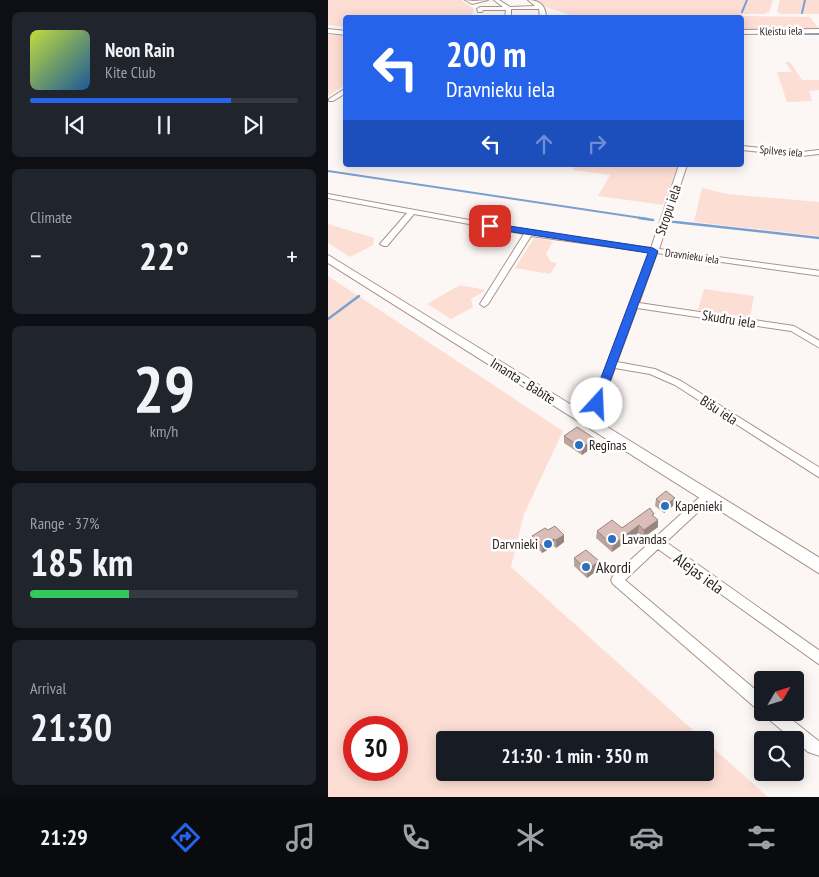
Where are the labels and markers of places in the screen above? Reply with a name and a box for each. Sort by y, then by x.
pin [469,205,511,247]
place label: Regīnas [589,436,627,454]
marker: Regīnas [573,439,585,451]
place label: Kapenieki [675,497,723,515]
marker: Kapenieki [659,500,671,512]
place label: Lavandas [622,530,667,548]
marker: Lavandas [606,533,618,545]
place label: Darvnieki [492,535,538,553]
marker: Darvnieki [542,538,554,550]
place label: Akordi [596,557,631,577]
marker: Akordi [580,561,592,573]

